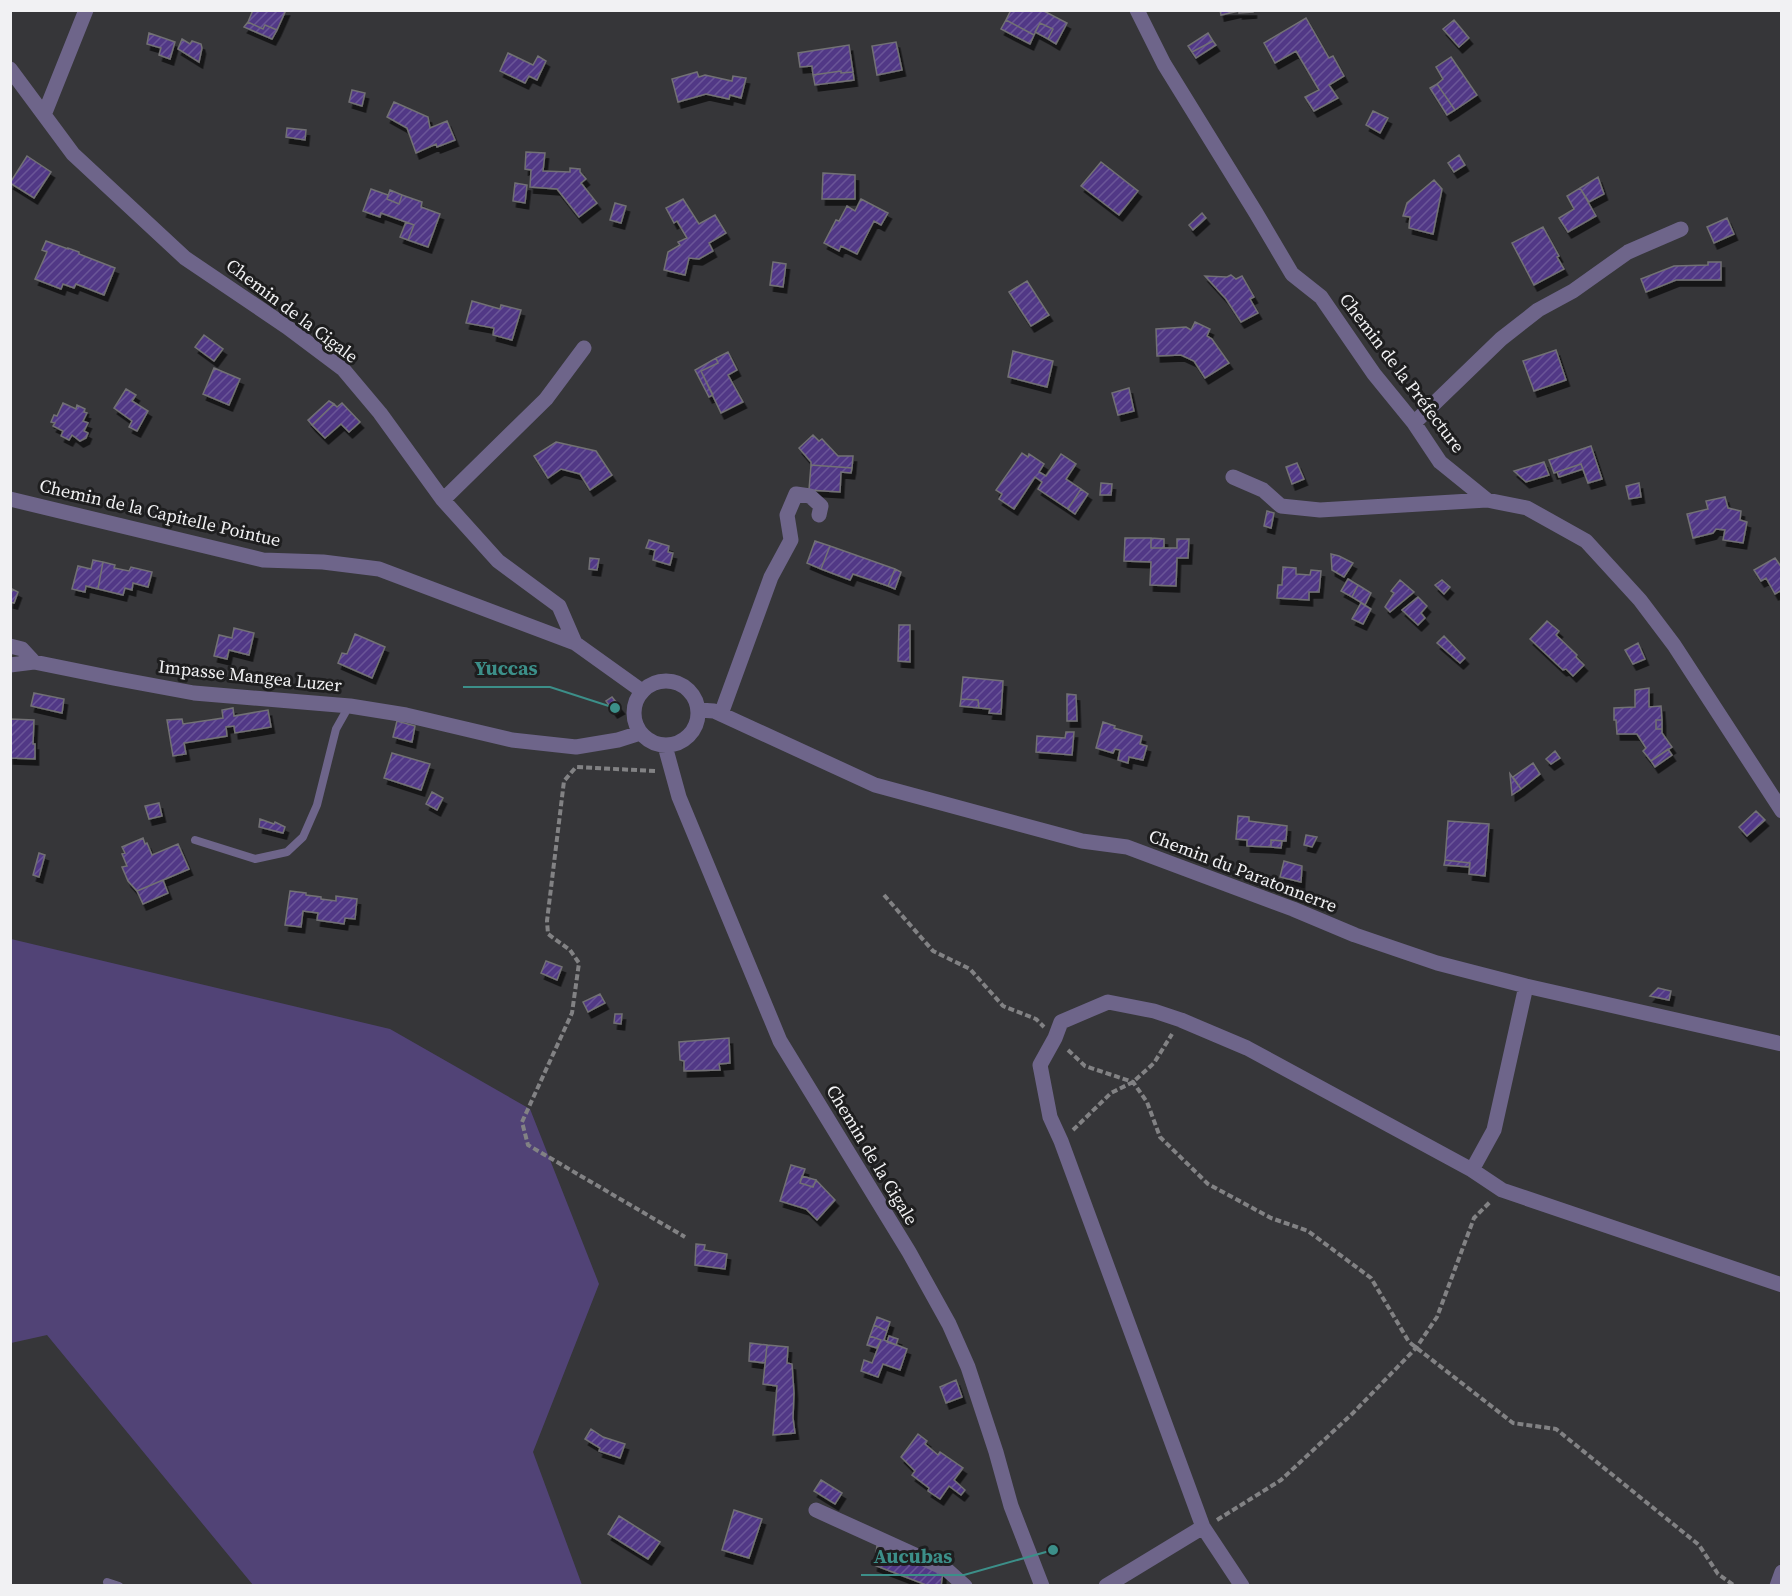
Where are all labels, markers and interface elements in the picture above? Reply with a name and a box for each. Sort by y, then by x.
street label: Chemin de la Cigale [221,253,364,369]
street label: Chemin de la Préfecture [1334,288,1471,458]
street label: Chemin de la Capitelle Pointue [37,473,283,552]
callout: Yuccas [463,649,550,687]
street label: Impasse Mangea Luzer [157,653,343,698]
text: Yuccas [474,654,538,682]
street label: Chemin du Paratonnerre [1145,823,1341,918]
street label: Chemin de la Cigale [821,1080,924,1230]
callout: Aucubas [861,1537,964,1575]
text: Aucubas [874,1542,952,1570]

